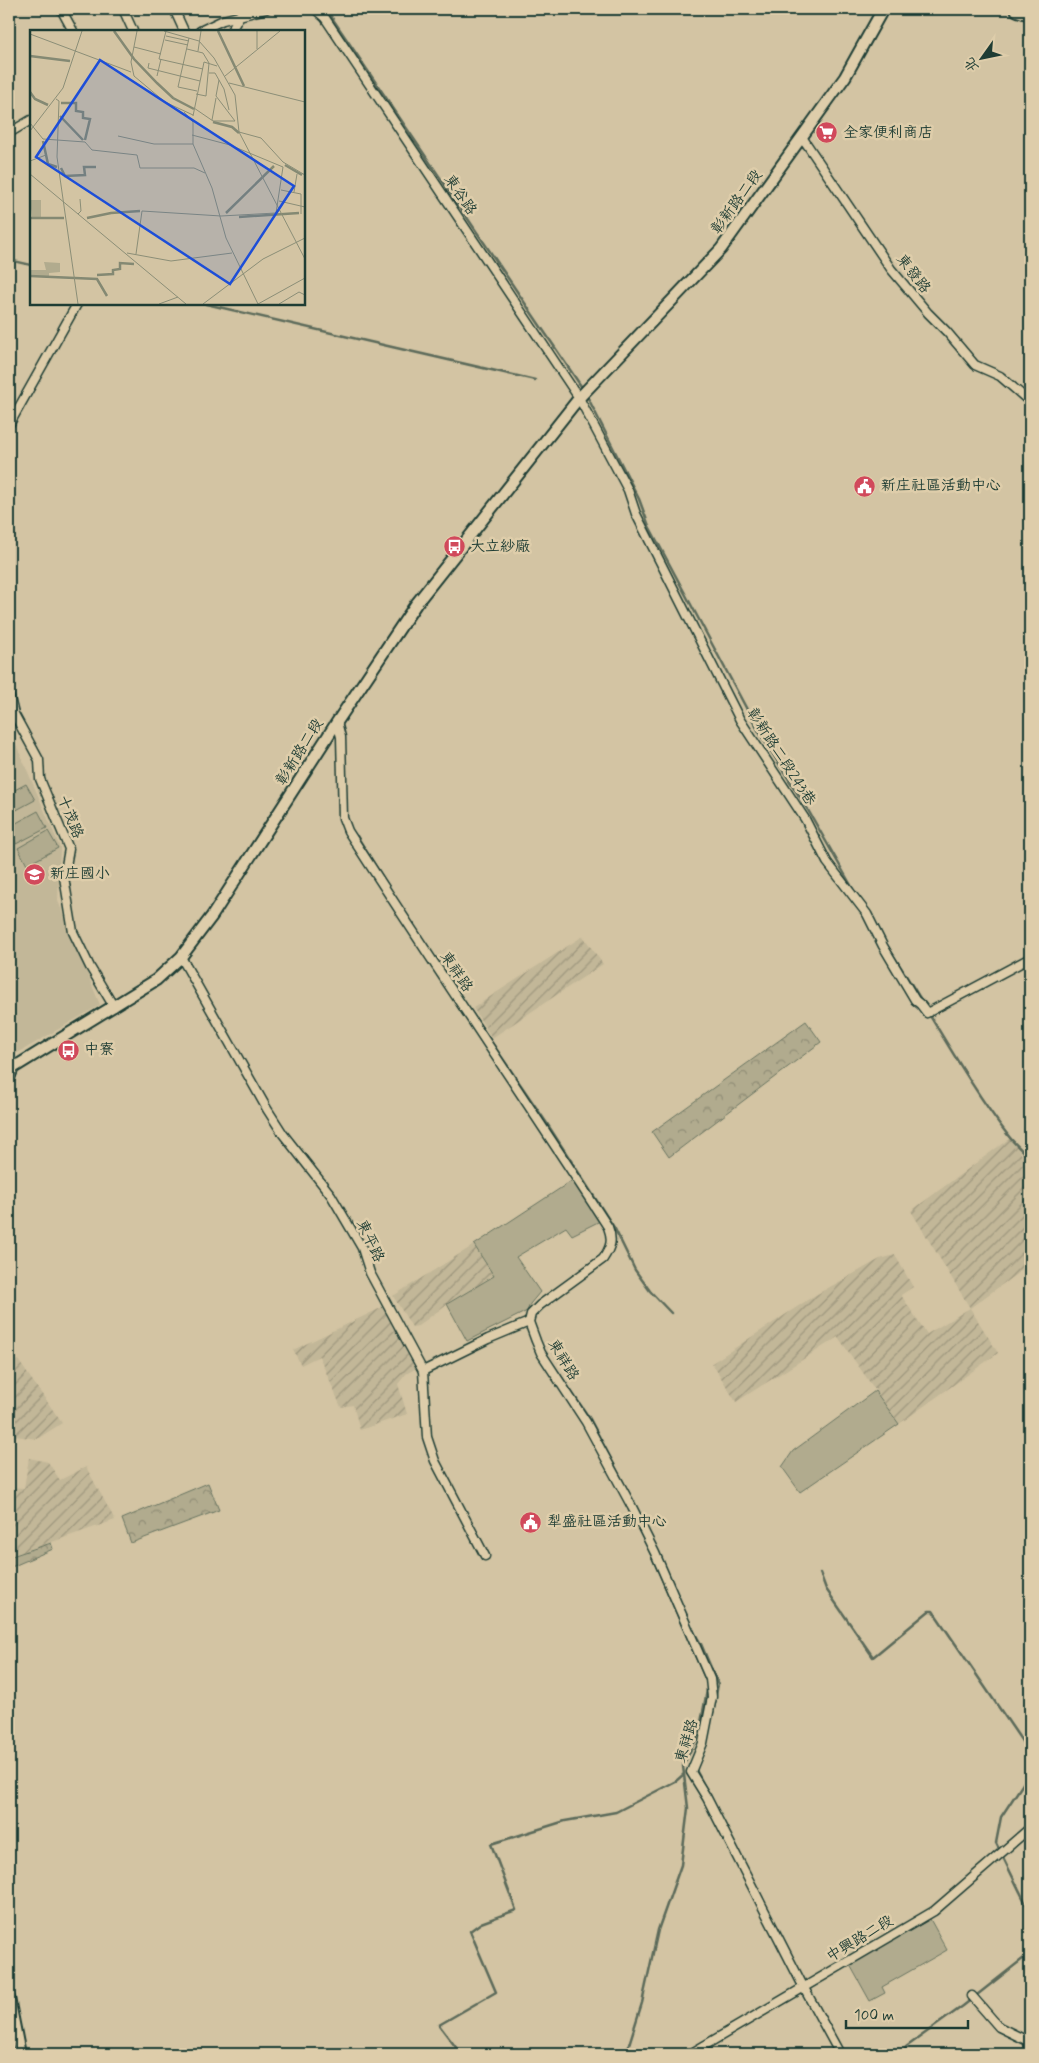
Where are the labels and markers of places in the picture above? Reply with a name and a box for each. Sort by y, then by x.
supermarket icon: 全家便利商店 [815,121,839,145]
place label: 全家便利商店 [843,123,933,143]
public building icon: 新庄社區活動中心 [853,474,877,498]
place label: 新庄社區活動中心 [881,476,1001,496]
bus stop icon: 大立紗廠 [442,535,466,559]
place label: 大立紗廠 [470,537,530,557]
school or university icon: 新庄國小 [22,862,46,886]
place label: 新庄國小 [50,864,110,884]
bus stop icon: 中寮 [56,1038,80,1062]
place label: 中寮 [84,1040,114,1060]
public building icon: 犁盛社區活動中心 [519,1510,543,1534]
place label: 犁盛社區活動中心 [547,1512,667,1532]

